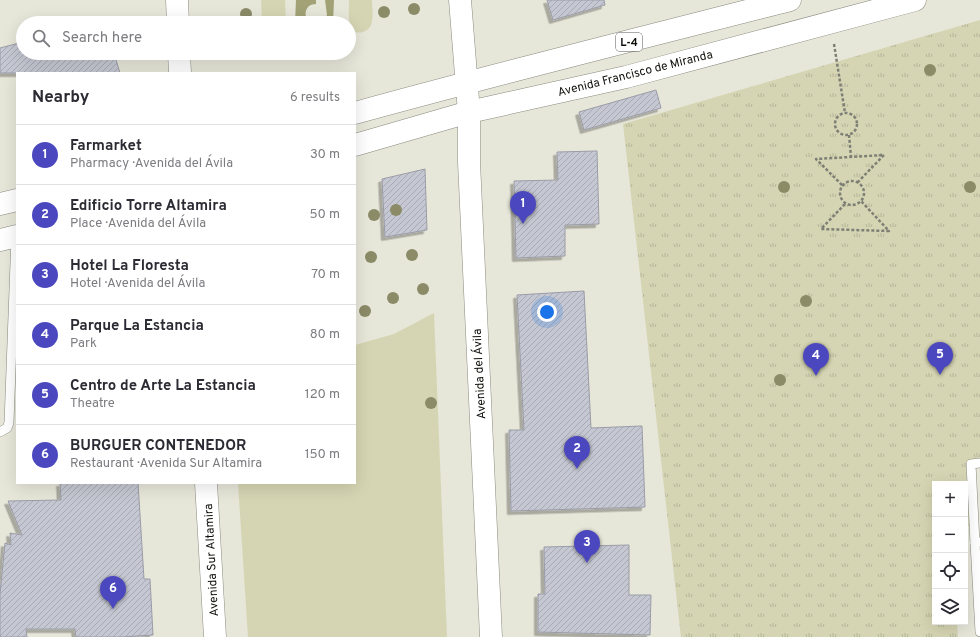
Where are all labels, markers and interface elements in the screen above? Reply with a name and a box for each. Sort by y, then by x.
search box [16,16,356,60]
icon: search [30,27,52,49]
text: Search here [62,29,142,48]
road number: L-4 [616,33,642,51]
street label: Avenida Francisco de Miranda [556,47,714,101]
text: Nearby [32,87,89,109]
text: 6 results [290,90,340,106]
text: Farmarket [70,137,142,156]
text: 1 [42,147,48,163]
text: 30 m [310,147,340,163]
text: Pharmacy · Avenida del Ávila [70,156,233,172]
pin: 1 [510,191,536,224]
text: Edificio Torre Altamira [70,197,227,216]
text: 2 [41,207,49,223]
text: 50 m [310,207,340,223]
text: Place · Avenida del Ávila [70,216,206,232]
text: Hotel La Floresta [70,257,189,276]
text: 3 [41,267,49,283]
text: 70 m [311,267,340,283]
text: Hotel · Avenida del Ávila [70,276,205,292]
your location [537,302,557,322]
text: Parque La Estancia [70,317,204,336]
text: 4 [41,327,49,343]
text: 80 m [310,327,340,343]
street label: Avenida del Ávila [470,328,490,420]
text: Park [70,336,97,352]
pin: 5 [927,342,953,375]
pin: 4 [803,343,829,376]
text: Centro de Arte La Estancia [70,377,256,396]
text: 5 [41,387,49,403]
text: 120 m [305,387,340,403]
text: Theatre [70,396,115,412]
pin: 2 [564,436,590,469]
text: BURGUER CONTENEDOR [70,437,246,456]
text: 6 [41,447,49,463]
text: 150 m [305,447,340,463]
text: Restaurant · Avenida Sur Altamira [70,456,262,472]
map controls [932,481,968,625]
button: + [932,481,968,517]
street label: Avenida Sur Altamira [201,503,223,617]
button: − [932,517,968,553]
pin: 3 [574,530,600,563]
button: locate [932,553,968,589]
pin: 6 [100,576,126,609]
button: layers [932,589,968,625]

